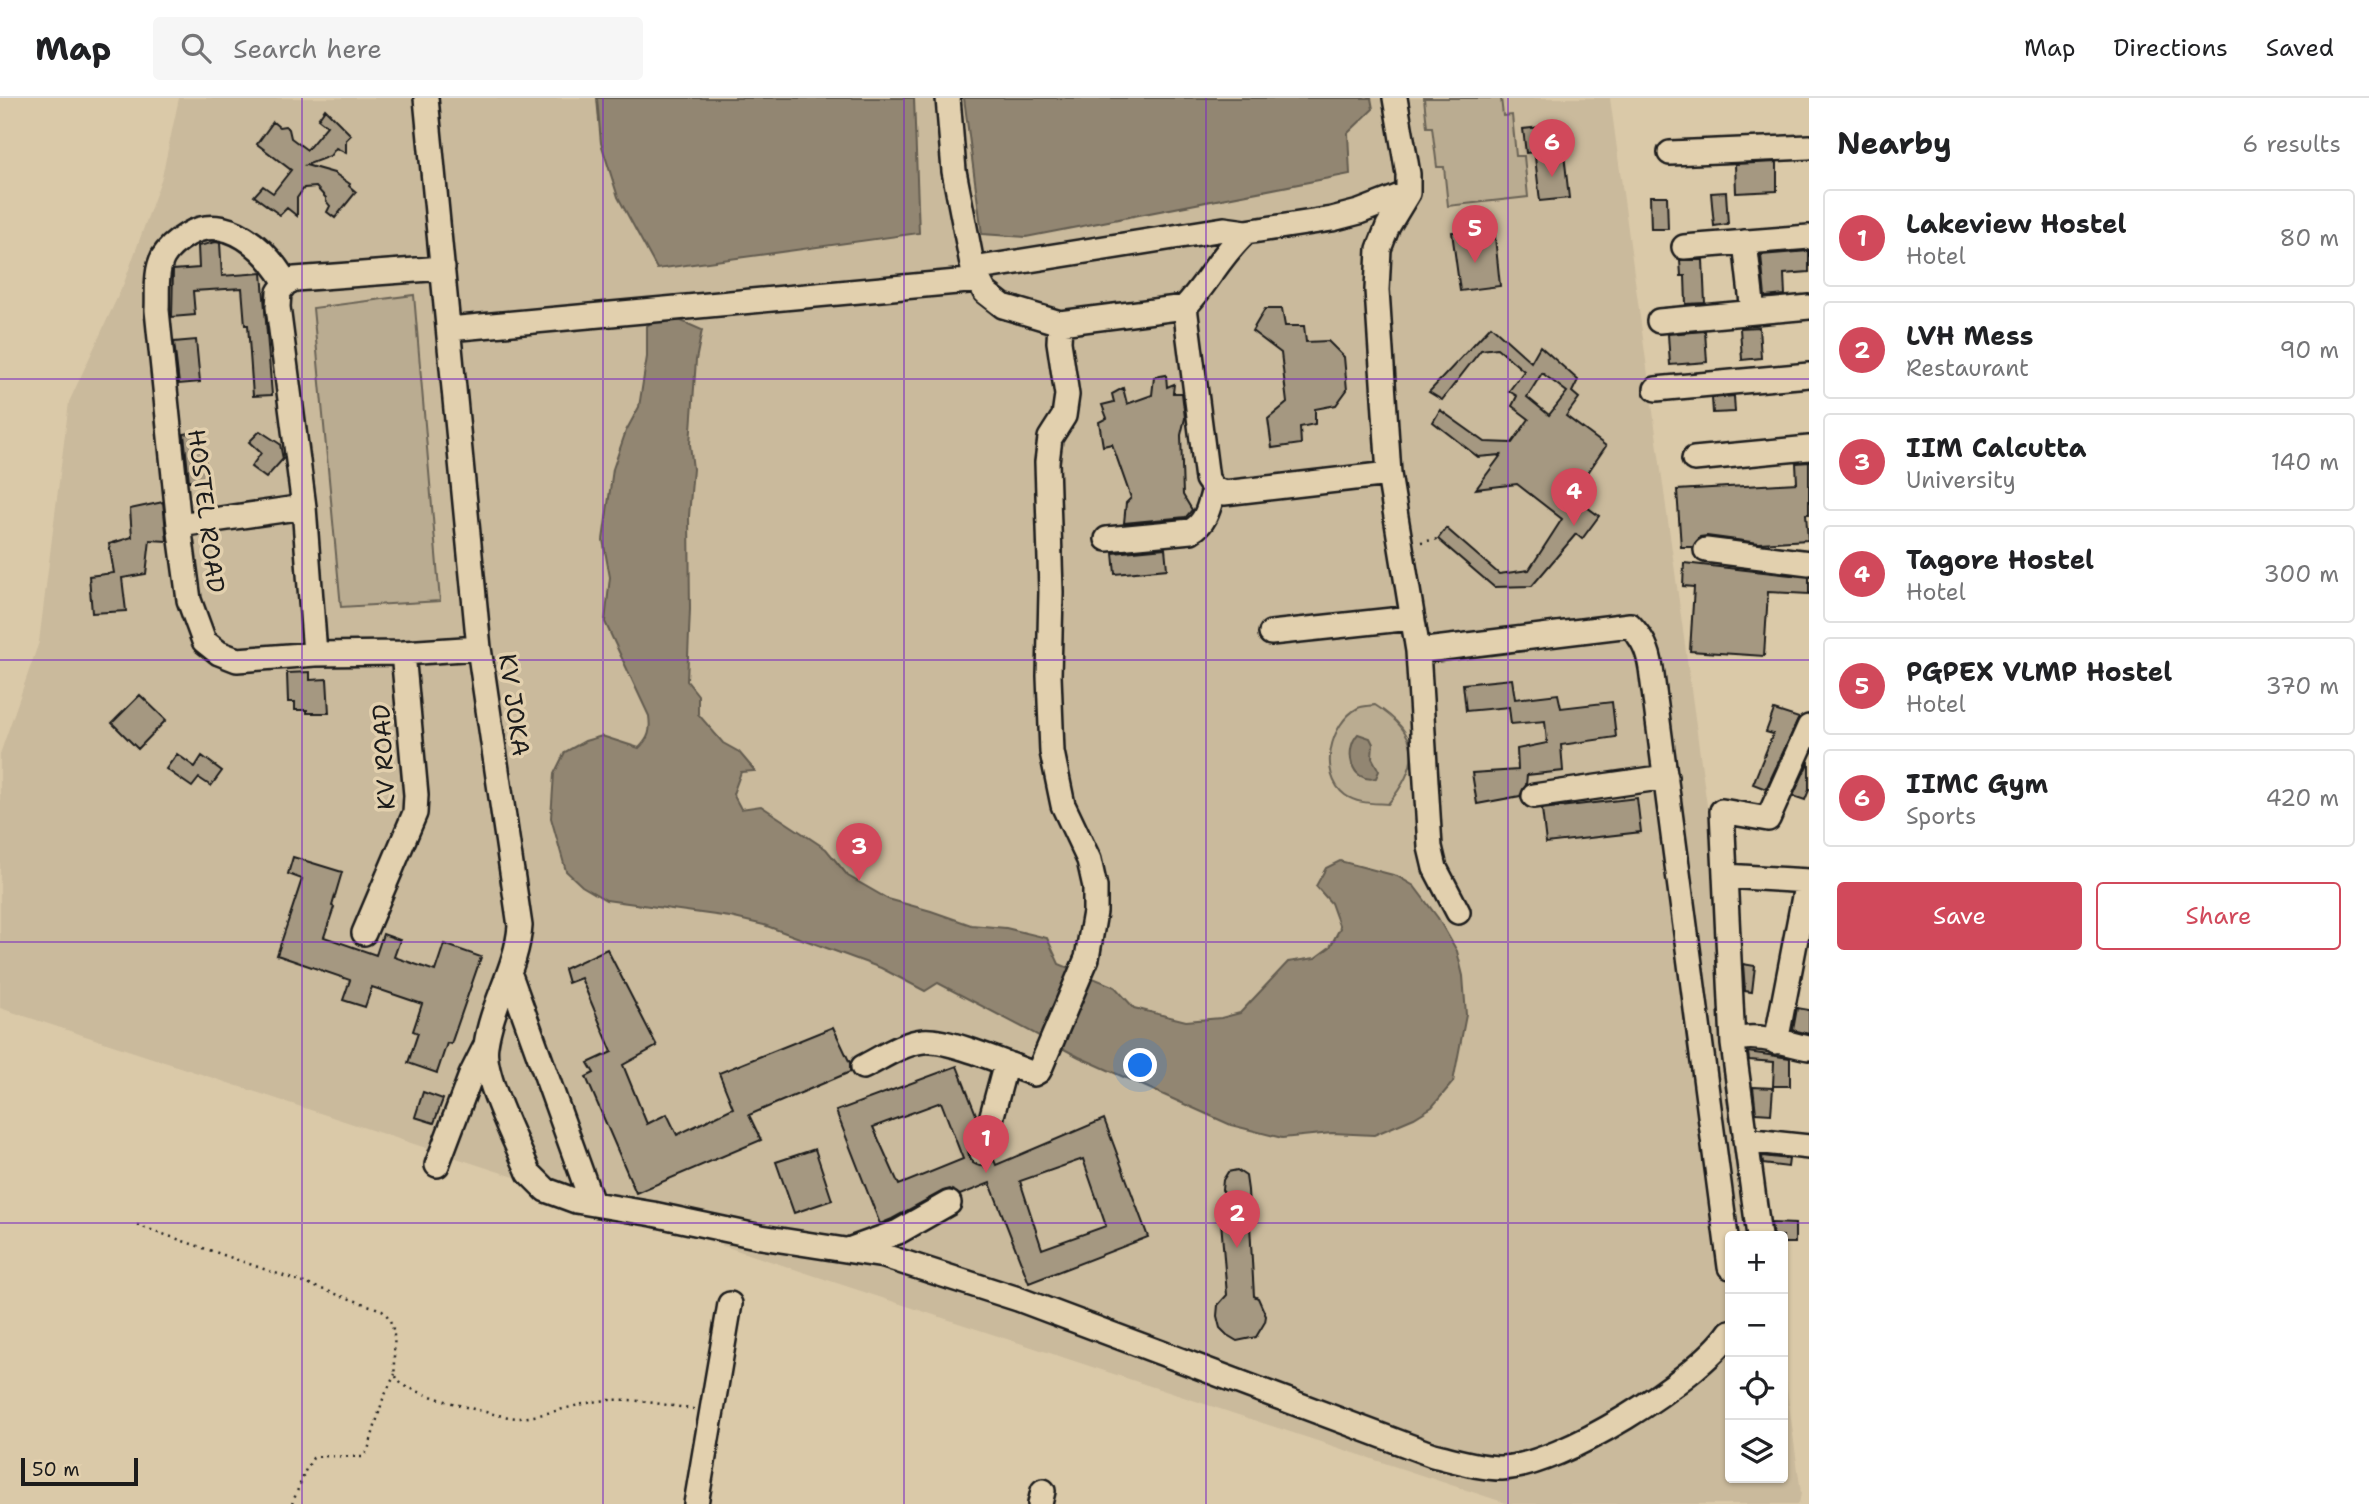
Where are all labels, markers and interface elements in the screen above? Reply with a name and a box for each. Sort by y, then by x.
search box [153,17,643,80]
text: Map [35,26,111,71]
icon: search [177,29,215,67]
text: Search here [233,31,382,66]
text: Map [2024,32,2075,64]
text: Directions [2113,32,2228,64]
text: Saved [2266,32,2334,64]
pin: 6 [1529,119,1575,177]
text: Nearby [1837,123,1952,164]
text: 6 results [2242,129,2341,159]
pin: 5 [1452,205,1498,263]
text: Lakeview Hostel [1906,206,2126,241]
text: 1 [1857,223,1867,253]
text: 80 m [2280,223,2339,253]
text: Hotel [1906,241,1966,271]
text: LVH Mess [1906,318,2034,353]
text: 2 [1854,335,1870,365]
text: 90 m [2279,335,2339,365]
text: Restaurant [1906,353,2029,383]
street label: HOSTEL ROAD [180,427,232,595]
text: IIM Calcutta [1906,430,2087,465]
text: 3 [1854,447,1870,477]
text: 140 m [2271,447,2339,477]
text: University [1906,465,2016,495]
pin: 4 [1551,468,1597,526]
text: Tagore Hostel [1906,542,2094,577]
text: 4 [1854,559,1870,589]
text: 300 m [2264,559,2339,589]
text: Hotel [1906,577,1966,607]
street label: KV JOKA [491,652,537,758]
text: PGPEX VLMP Hostel [1906,654,2172,689]
text: 5 [1855,671,1869,701]
text: 370 m [2266,671,2339,701]
text: Hotel [1906,689,1966,719]
street label: KV ROAD [365,703,403,811]
text: IIMC Gym [1906,766,2048,801]
text: 6 [1854,783,1870,813]
text: 420 m [2265,783,2339,813]
text: Sports [1906,801,1977,831]
pin: 3 [836,823,882,881]
button: Save [1837,882,2082,950]
button: Share [2096,882,2341,950]
your location [1123,1048,1157,1082]
pin: 1 [963,1115,1009,1173]
pin: 2 [1214,1190,1260,1248]
map controls [1725,1231,1788,1483]
button: + [1725,1231,1788,1294]
button: − [1725,1294,1788,1357]
button: locate [1725,1357,1788,1420]
button: layers [1725,1420,1788,1483]
scale bar [21,1455,138,1487]
text: 50 m [32,1457,80,1482]

